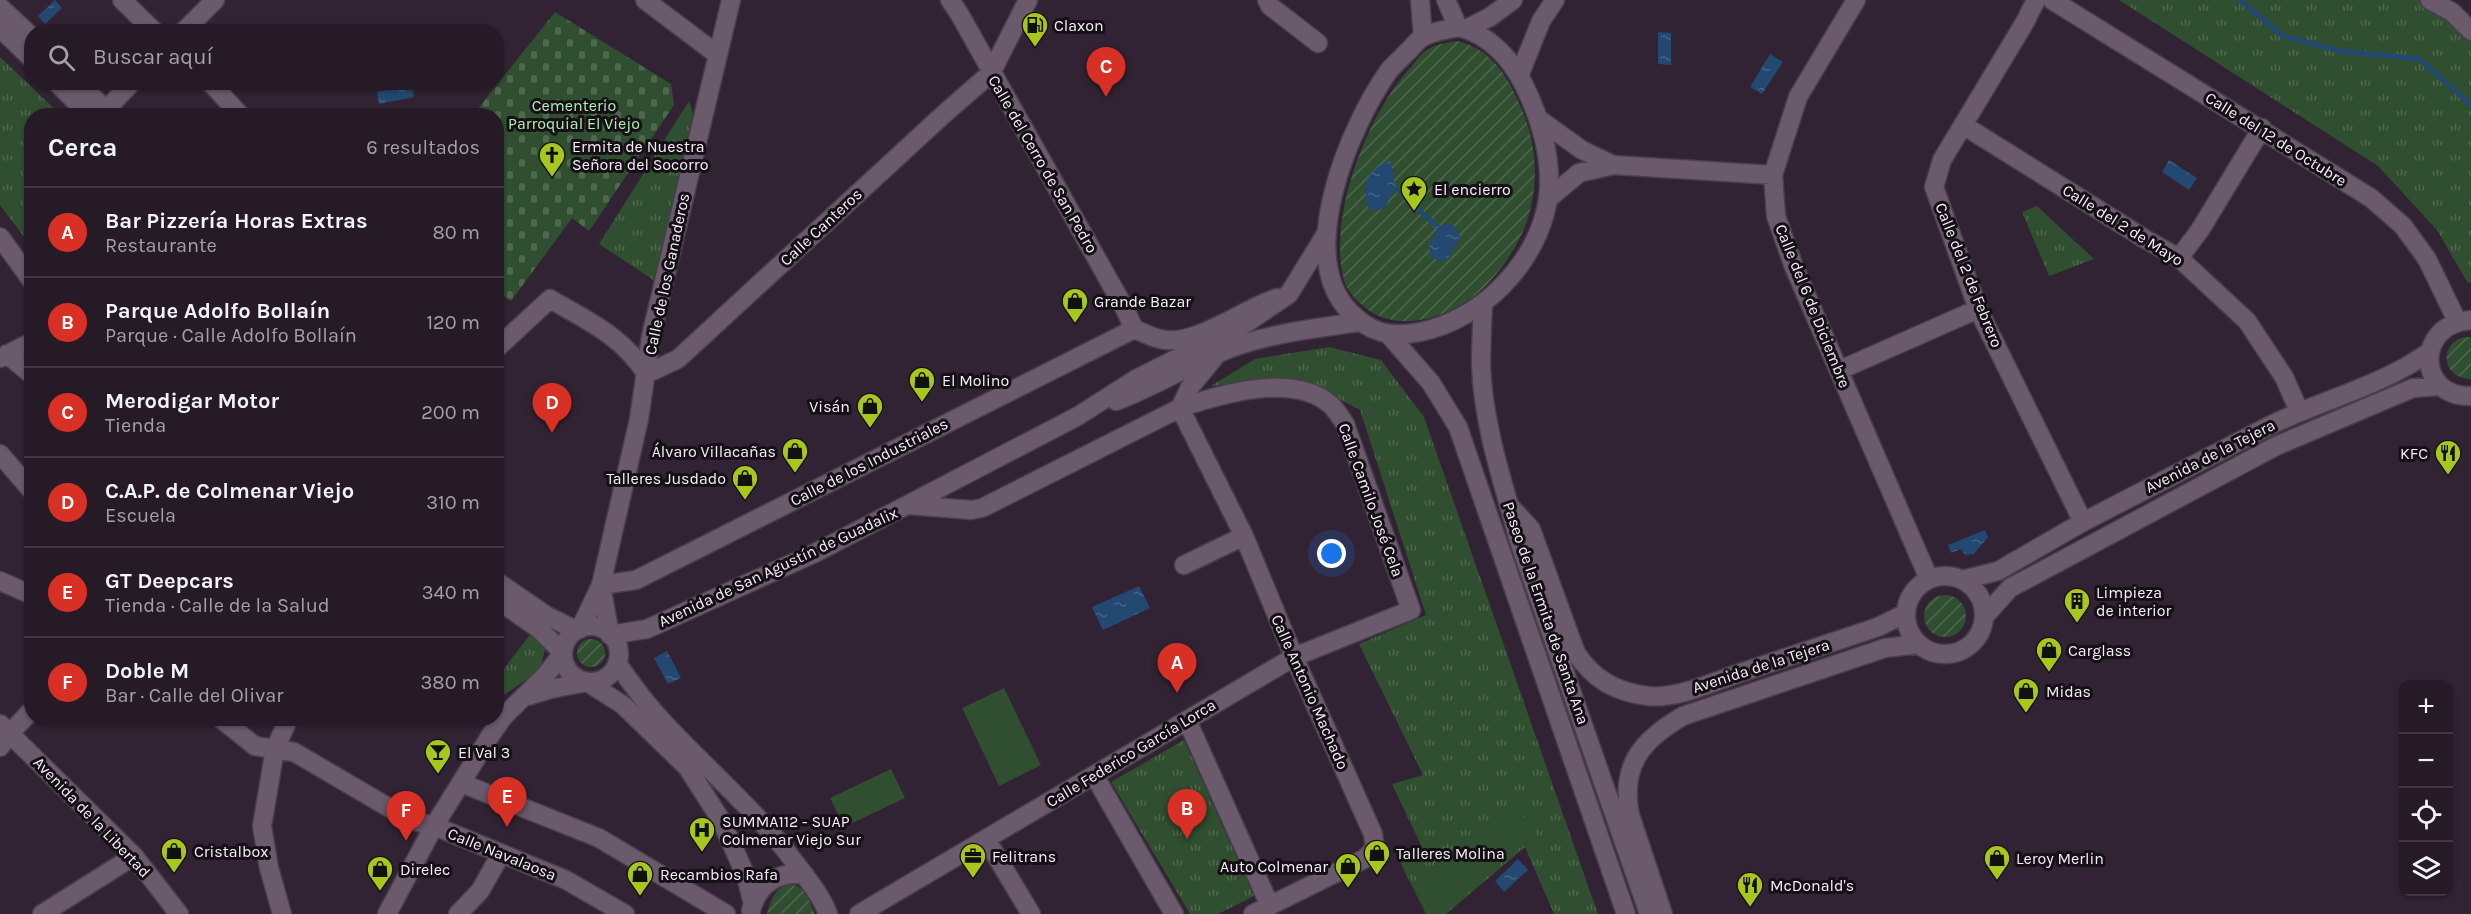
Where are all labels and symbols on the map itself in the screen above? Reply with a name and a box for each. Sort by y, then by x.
fuel station icon: Claxon [1020,10,1050,48]
place label: Claxon [1054,16,1104,35]
pin: C [1086,48,1126,97]
street label: Calle del Cerro de San Pedro [984,72,1102,256]
street label: Calle del 12 de Octubre [2202,88,2350,190]
park label: Cementerio Parroquial El Viejo [508,96,640,133]
place label: Ermita de Nuestra Señora del Socorro [572,137,708,174]
church icon: Ermita de Nuestra Señora del Socorro [537,140,567,178]
place icon: El encierro [1399,174,1429,212]
place label: El encierro [1434,180,1511,199]
street label: Calle del 2 de Mayo [2059,180,2187,270]
street label: Calle Canteros [776,184,866,270]
street label: Calle de los Ganaderos [641,191,693,357]
street label: Calle del 2 de Febrero [1931,200,2007,350]
street label: Calle del 6 de Diciembre [1771,221,1855,391]
shop icon: Grande Bazar [1060,286,1090,324]
place label: Grande Bazar [1094,292,1191,311]
shop icon: El Molino [907,365,937,403]
place label: El Molino [942,371,1009,390]
pin: D [532,384,572,433]
shop icon: Visán [855,391,885,429]
place label: Visán [809,397,850,416]
street label: Calle de los Industriales [787,414,951,510]
street label: Avenida de la Tejera [2142,415,2278,497]
street label: Calle Camilo José Cela [1334,421,1408,579]
shop icon: Álvaro Villacañas [780,436,810,474]
restaurant icon: KFC [2433,438,2463,476]
place label: Álvaro Villacañas [652,442,776,461]
place label: KFC [2400,444,2428,463]
shop icon: Talleres Jusdado [730,463,760,501]
place label: Talleres Jusdado [606,469,726,488]
street label: Paseo de la Ermita de Santa Ana [1499,499,1593,727]
street label: Avenida de San Agustín de Guadalix [655,503,901,631]
your location [1317,539,1346,568]
place label: Limpieza de interior [2096,583,2171,620]
building icon: Limpieza de interior [2062,586,2092,624]
street label: Calle Antonio Machado [1267,612,1353,772]
street label: Avenida de la Tejera [1690,635,1832,697]
shop icon: Carglass [2034,635,2064,673]
place label: Carglass [2068,641,2131,660]
pin: A [1158,644,1196,693]
shop icon: Midas [2011,676,2041,714]
place label: Midas [2046,682,2091,701]
street label: Calle Federico García Lorca [1043,695,1219,811]
bar icon: El Val 3 [423,737,453,775]
place label: El Val 3 [458,743,510,762]
street label: Avenida de la Libertad [30,753,154,881]
pin: E [488,778,526,827]
pin: B [1168,790,1206,839]
pin: F [386,792,426,841]
place label: SUMMA112 - SUAP Colmenar Viejo Sur [722,812,861,849]
hospital icon: SUMMA112 - SUAP Colmenar Viejo Sur [687,815,717,853]
street label: Calle Navalaosa [445,824,559,884]
shop icon: Cristalbox [159,836,189,874]
shop icon: Talleres Molina [1362,838,1392,876]
office icon: Felitrans [958,841,988,879]
place label: Cristalbox [194,842,268,861]
shop icon: Leroy Merlin [1982,843,2012,881]
place label: Talleres Molina [1396,844,1505,863]
place label: Felitrans [992,847,1056,866]
place label: Leroy Merlin [2016,849,2104,868]
shop icon: Auto Colmenar [1333,851,1363,889]
shop icon: Direlec [365,854,395,892]
place label: Auto Colmenar [1220,857,1328,876]
shop icon: Recambios Rafa [625,859,655,897]
place label: Direlec [400,860,450,879]
place label: Recambios Rafa [660,865,778,884]
restaurant icon: McDonald's [1735,870,1765,908]
place label: McDonald's [1770,876,1854,895]

